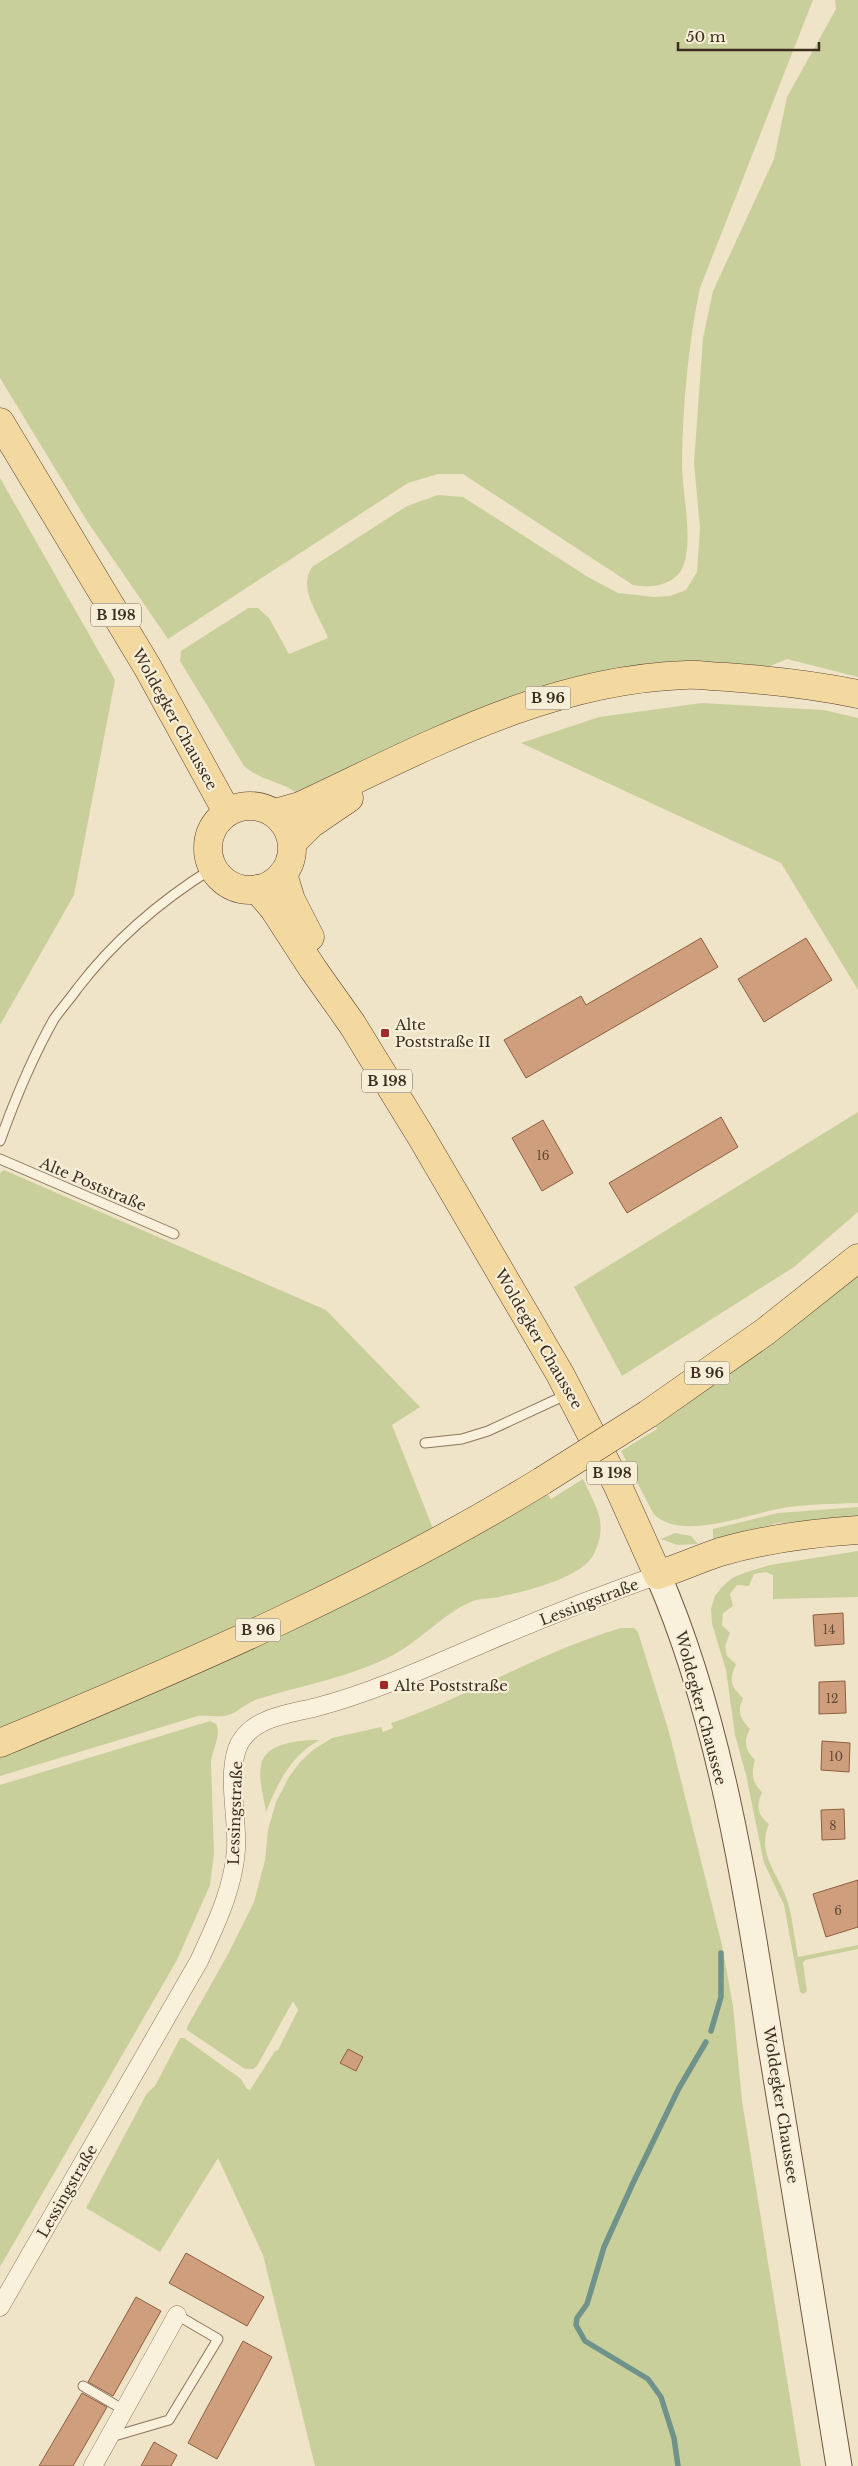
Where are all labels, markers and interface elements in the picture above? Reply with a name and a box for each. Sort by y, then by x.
scale bar [678,20,819,52]
text: 50 m [686,27,726,46]
road number: B 198 [91,604,141,626]
street label: Woldegker Chaussee [128,644,222,793]
road number: B 96 [526,686,570,710]
place label: Alte Poststraße II [394,1015,491,1051]
marker: Alte Poststraße II [379,1027,391,1039]
road number: B 198 [362,1070,412,1092]
house number: 16 [536,1148,550,1163]
street label: Alte Poststraße [36,1153,149,1215]
street label: Woldegker Chaussee [491,1265,587,1412]
road number: B 96 [684,1362,730,1385]
road number: B 198 [587,1462,637,1485]
street label: Lessingstraße [537,1574,641,1630]
road number: B 96 [236,1618,280,1642]
house number: 14 [823,1622,835,1637]
street label: Woldegker Chaussee [671,1628,731,1787]
place label: Alte Poststraße [393,1676,508,1695]
marker: Alte Poststraße [378,1679,390,1691]
house number: 12 [826,1691,838,1706]
house number: 10 [829,1749,843,1764]
street label: Lessingstraße [224,1761,246,1865]
house number: 8 [829,1818,837,1833]
house number: 6 [834,1903,842,1918]
street label: Woldegker Chaussee [759,2024,803,2185]
street label: Lessingstraße [33,2141,101,2241]

